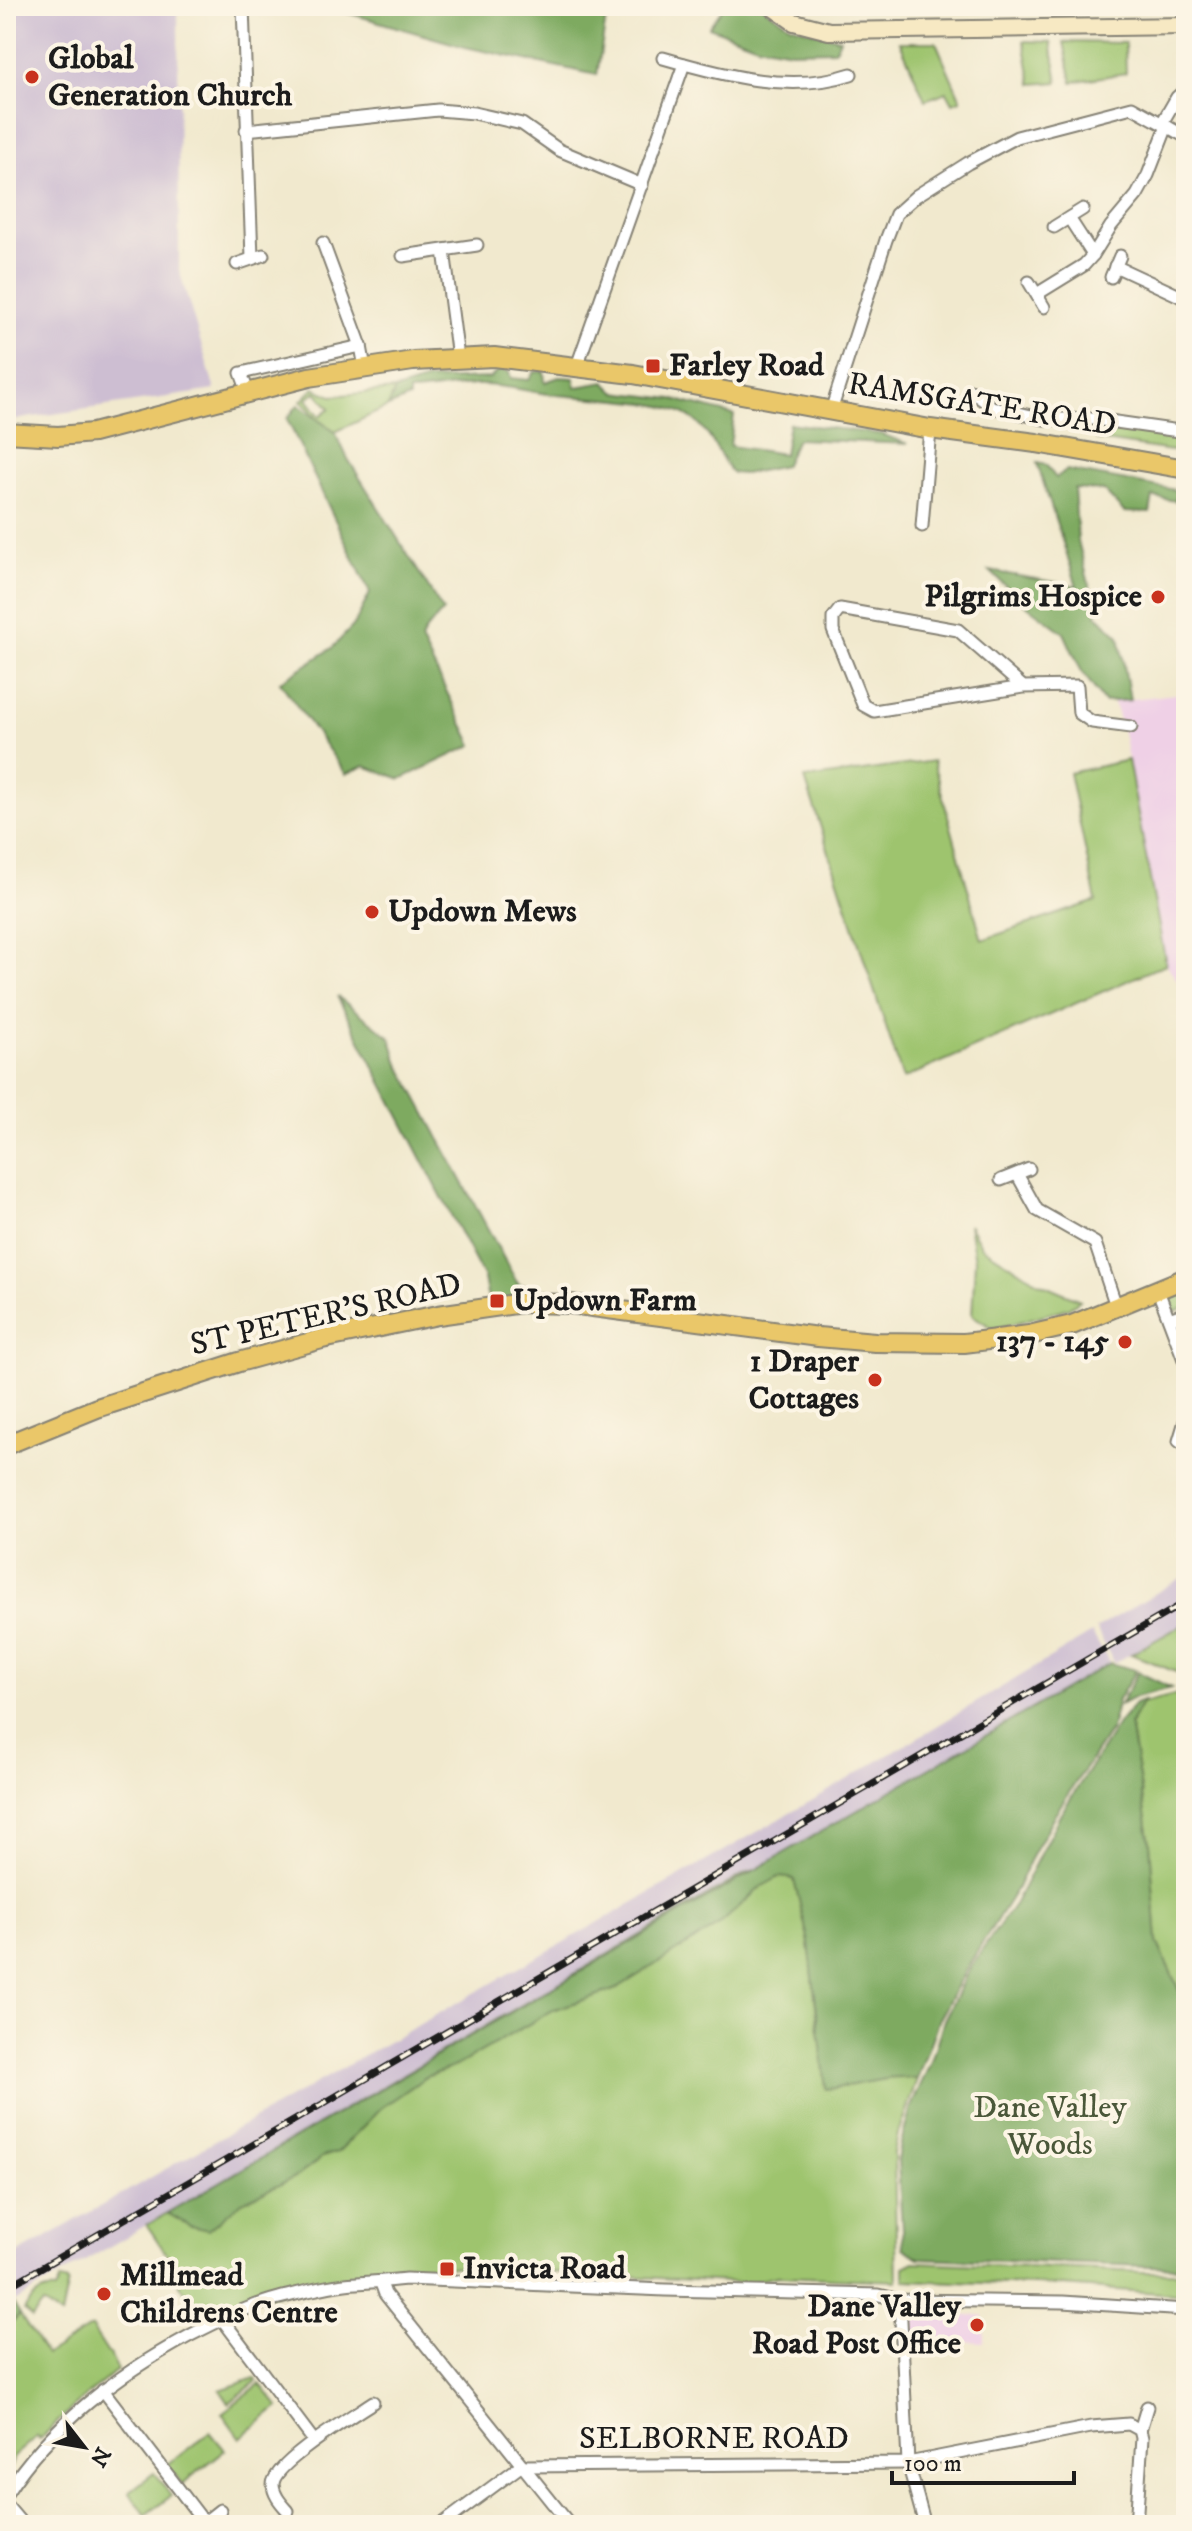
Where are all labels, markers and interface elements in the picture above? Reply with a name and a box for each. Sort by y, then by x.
place label: Global Generation Church [48,39,293,116]
marker: Global Generation Church [23,68,41,86]
place label: Farley Road [669,346,825,386]
marker: Farley Road [644,357,662,375]
street label: RAMSGATE ROAD [845,364,1119,446]
place label: Pilgrims Hospice [924,577,1142,617]
marker: Pilgrims Hospice [1149,588,1167,606]
place label: Updown Mews [388,892,577,932]
marker: Updown Mews [363,903,381,921]
street label: ST PETER'S ROAD [187,1264,465,1366]
place label: Updown Farm [513,1281,697,1321]
marker: Updown Farm [488,1292,506,1310]
place label: 137 - 145 [996,1322,1109,1362]
marker: 137 - 145 [1116,1333,1134,1351]
place label: 1 Draper Cottages [749,1342,860,1419]
marker: 1 Draper Cottages [866,1371,884,1389]
park label: Dane Valley Woods [973,2088,1128,2165]
place label: Invicta Road [463,2249,627,2289]
place label: Millmead Childrens Centre [120,2256,338,2333]
marker: Invicta Road [438,2260,456,2278]
marker: Millmead Childrens Centre [95,2285,113,2303]
place label: Dane Valley Road Post Office [752,2287,962,2364]
marker: Dane Valley Road Post Office [968,2316,986,2334]
north arrow [44,2407,124,2487]
street label: SELBORNE ROAD [579,2419,849,2459]
scale bar [892,2435,1074,2485]
text: N [84,2442,116,2471]
text: 100 m [904,2449,962,2479]

